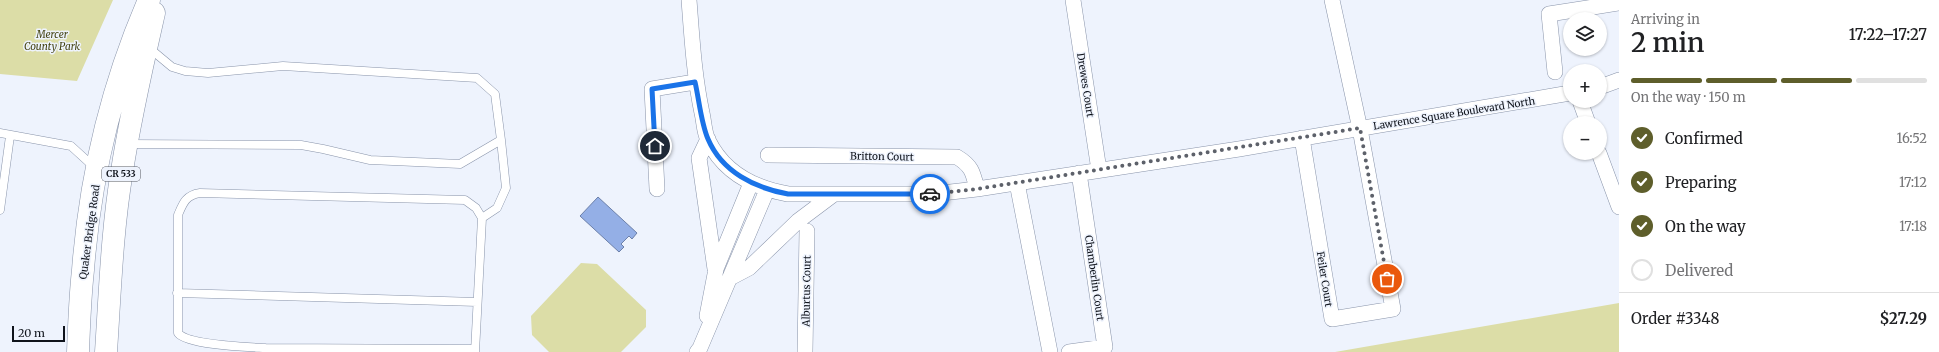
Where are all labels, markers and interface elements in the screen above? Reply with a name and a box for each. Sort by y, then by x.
text: Arriving in [1631,11,1700,28]
map controls [1563,12,1607,160]
button: layers [1563,12,1607,56]
text: 17:22–17:27 [1849,25,1927,44]
text: 2 min [1631,26,1704,59]
park label: Mercer County Park [24,28,81,53]
street label: Drewes Court [1074,52,1097,118]
button: + [1563,64,1607,108]
text: On the way · 150 m [1631,89,1746,106]
street label: Lawrence Square Boulevard North [1372,94,1536,133]
button: − [1563,116,1607,160]
icon: check [1631,127,1653,149]
pin [638,129,672,163]
text: Confirmed [1665,129,1743,148]
text: 16:52 [1897,130,1927,147]
icon: home [644,135,666,157]
street label: Britton Court [850,149,914,164]
road number: CR 533 [102,167,140,181]
icon: check [1631,171,1653,193]
text: Preparing [1665,173,1737,192]
courier [910,174,950,214]
text: 17:12 [1899,174,1927,191]
icon: car [919,183,941,205]
street label: Quaker Bridge Road [76,184,103,280]
icon: check [1631,215,1653,237]
text: On the way [1665,217,1746,236]
text: 17:18 [1899,218,1927,235]
street label: Chamberlin Court [1082,234,1107,322]
street label: Feiler Court [1314,250,1335,308]
street label: Alburtus Court [799,255,814,328]
text: Delivered [1665,261,1733,280]
pin [1370,262,1404,296]
icon: bag [1376,268,1398,290]
text: Order #3348 [1631,309,1720,328]
text: $27.29 [1879,309,1927,328]
scale bar [12,324,65,343]
text: 20 m [18,326,45,340]

